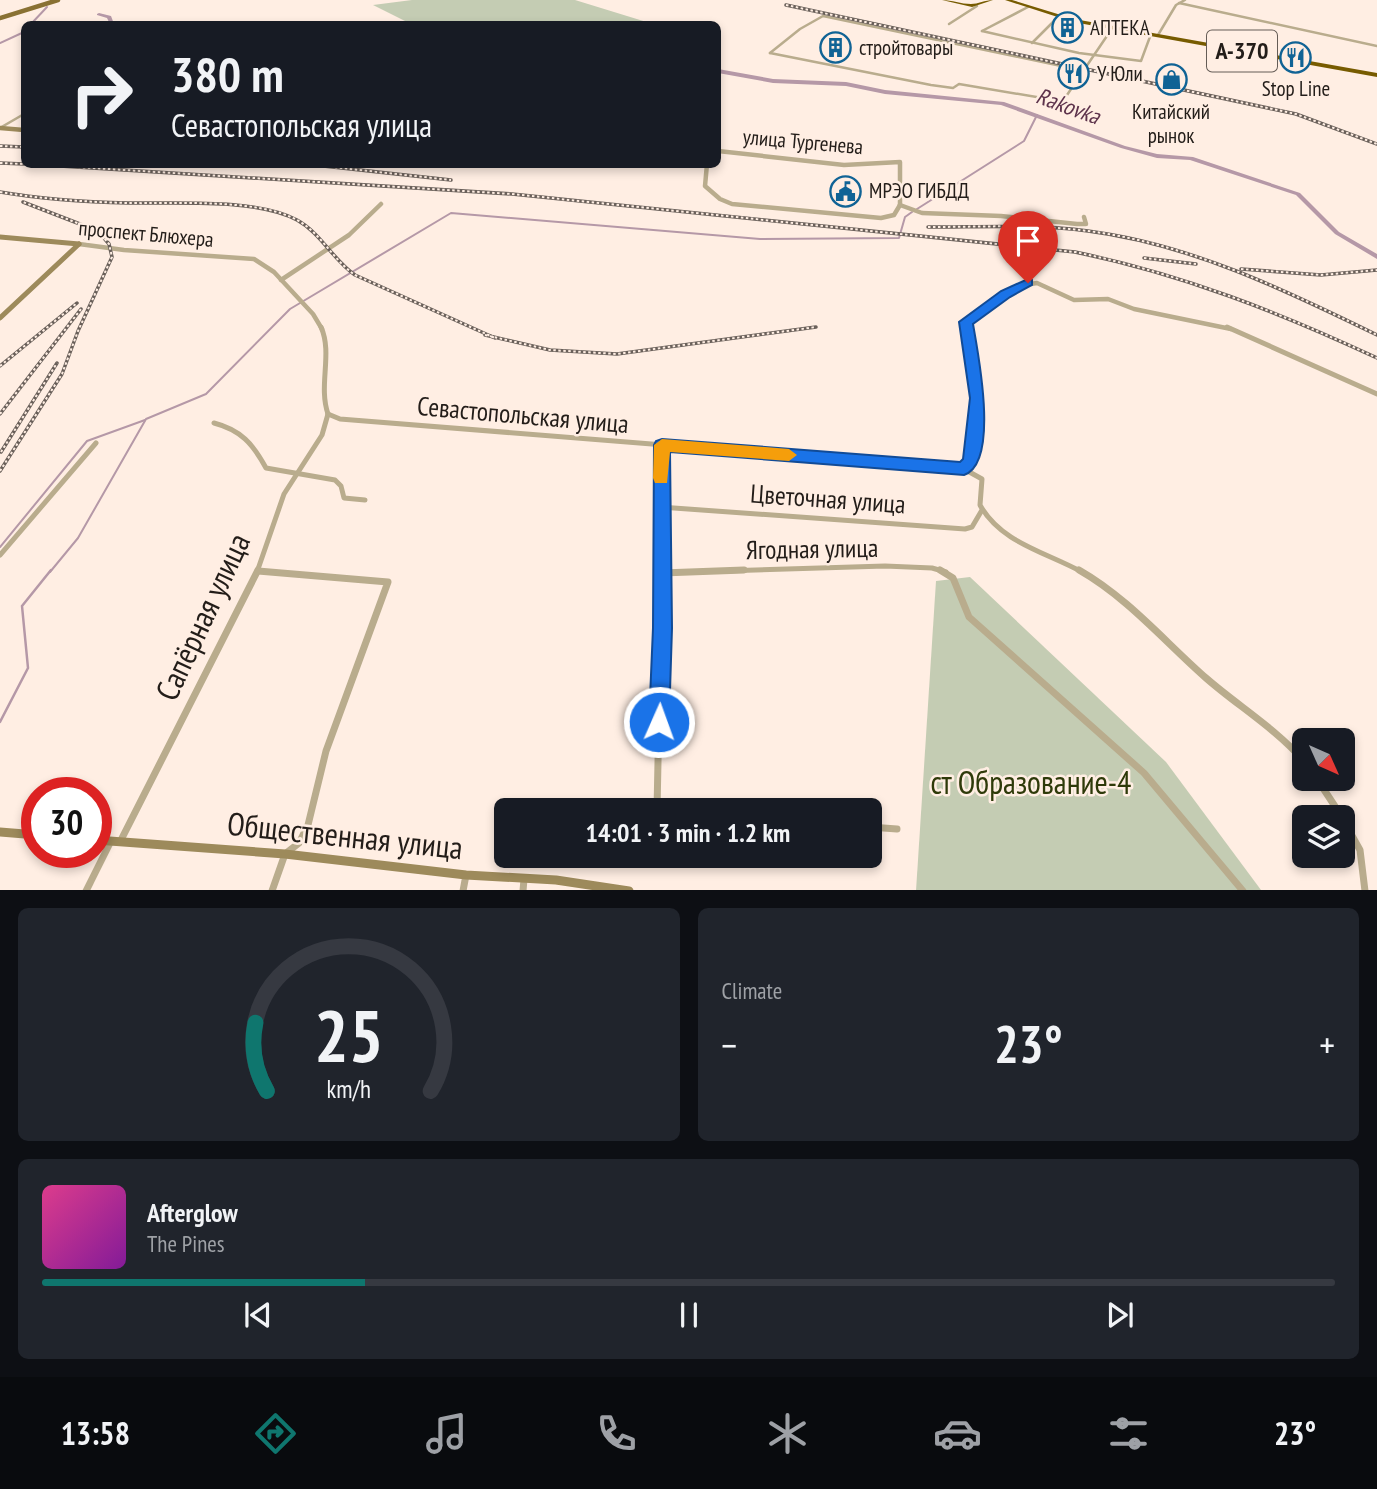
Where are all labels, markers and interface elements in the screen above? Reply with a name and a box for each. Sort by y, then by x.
building icon: АПТЕКА [1050,11,1084,45]
place label: АПТЕКА [1090,14,1150,41]
building icon: стройтовары [819,31,853,65]
road number: А-370 [1207,31,1277,72]
place label: стройтовары [859,34,953,61]
restaurant icon: Stop Line [1279,40,1313,74]
text: 380 m [171,42,284,106]
icon: right [56,49,147,140]
restaurant icon: У Юли [1057,57,1091,91]
place label: У Юли [1097,60,1143,87]
shop icon: Китайский рынок [1154,63,1188,97]
place label: Stop Line [1262,75,1330,102]
water label: Rakovka [1032,81,1106,131]
place label: Китайский рынок [1132,98,1210,149]
text: Севастопольская улица [171,104,432,146]
street label: улица Тургенева [742,123,864,160]
public building icon: МРЭО ГИБДД [829,174,863,208]
place label: МРЭО ГИБДД [869,177,969,204]
pin [998,211,1058,283]
street label: проспект Блюхера [77,214,215,253]
icon: arrive [1009,222,1047,260]
street label: Севастопольская улица [416,389,630,440]
street label: Цветочная улица [749,477,907,520]
street label: Сапёрная улица [145,526,259,707]
street label: Ягодная улица [745,531,879,566]
position arrow [622,685,696,759]
north arrow [1292,728,1354,791]
map controls [1292,728,1355,868]
park label: ст Образование-4 [930,761,1132,803]
speed limit sign: 30 [21,777,112,868]
street label: Общественная улица [225,802,465,868]
button: layers [1292,805,1355,868]
text: 14:01 · 3 min · 1.2 km [586,816,790,849]
text: Climate [722,976,782,1005]
text: 25 [314,987,384,1081]
text: 23° [994,1010,1063,1077]
text: − [722,1020,737,1069]
text: + [1319,1020,1335,1069]
text: km/h [327,1072,371,1104]
text: Afterglow [147,1196,238,1229]
text: The Pines [147,1229,225,1258]
icon: previous [239,1296,277,1334]
icon: pause [670,1296,708,1334]
icon: next [1101,1296,1139,1334]
icon: directions [251,1409,300,1458]
icon: music [422,1409,471,1458]
icon: phone [592,1409,641,1458]
icon: climate [763,1409,812,1458]
icon: car [933,1409,982,1458]
icon: filters [1104,1409,1153,1458]
text: 13:58 [61,1412,130,1454]
text: 23° [1274,1412,1316,1454]

